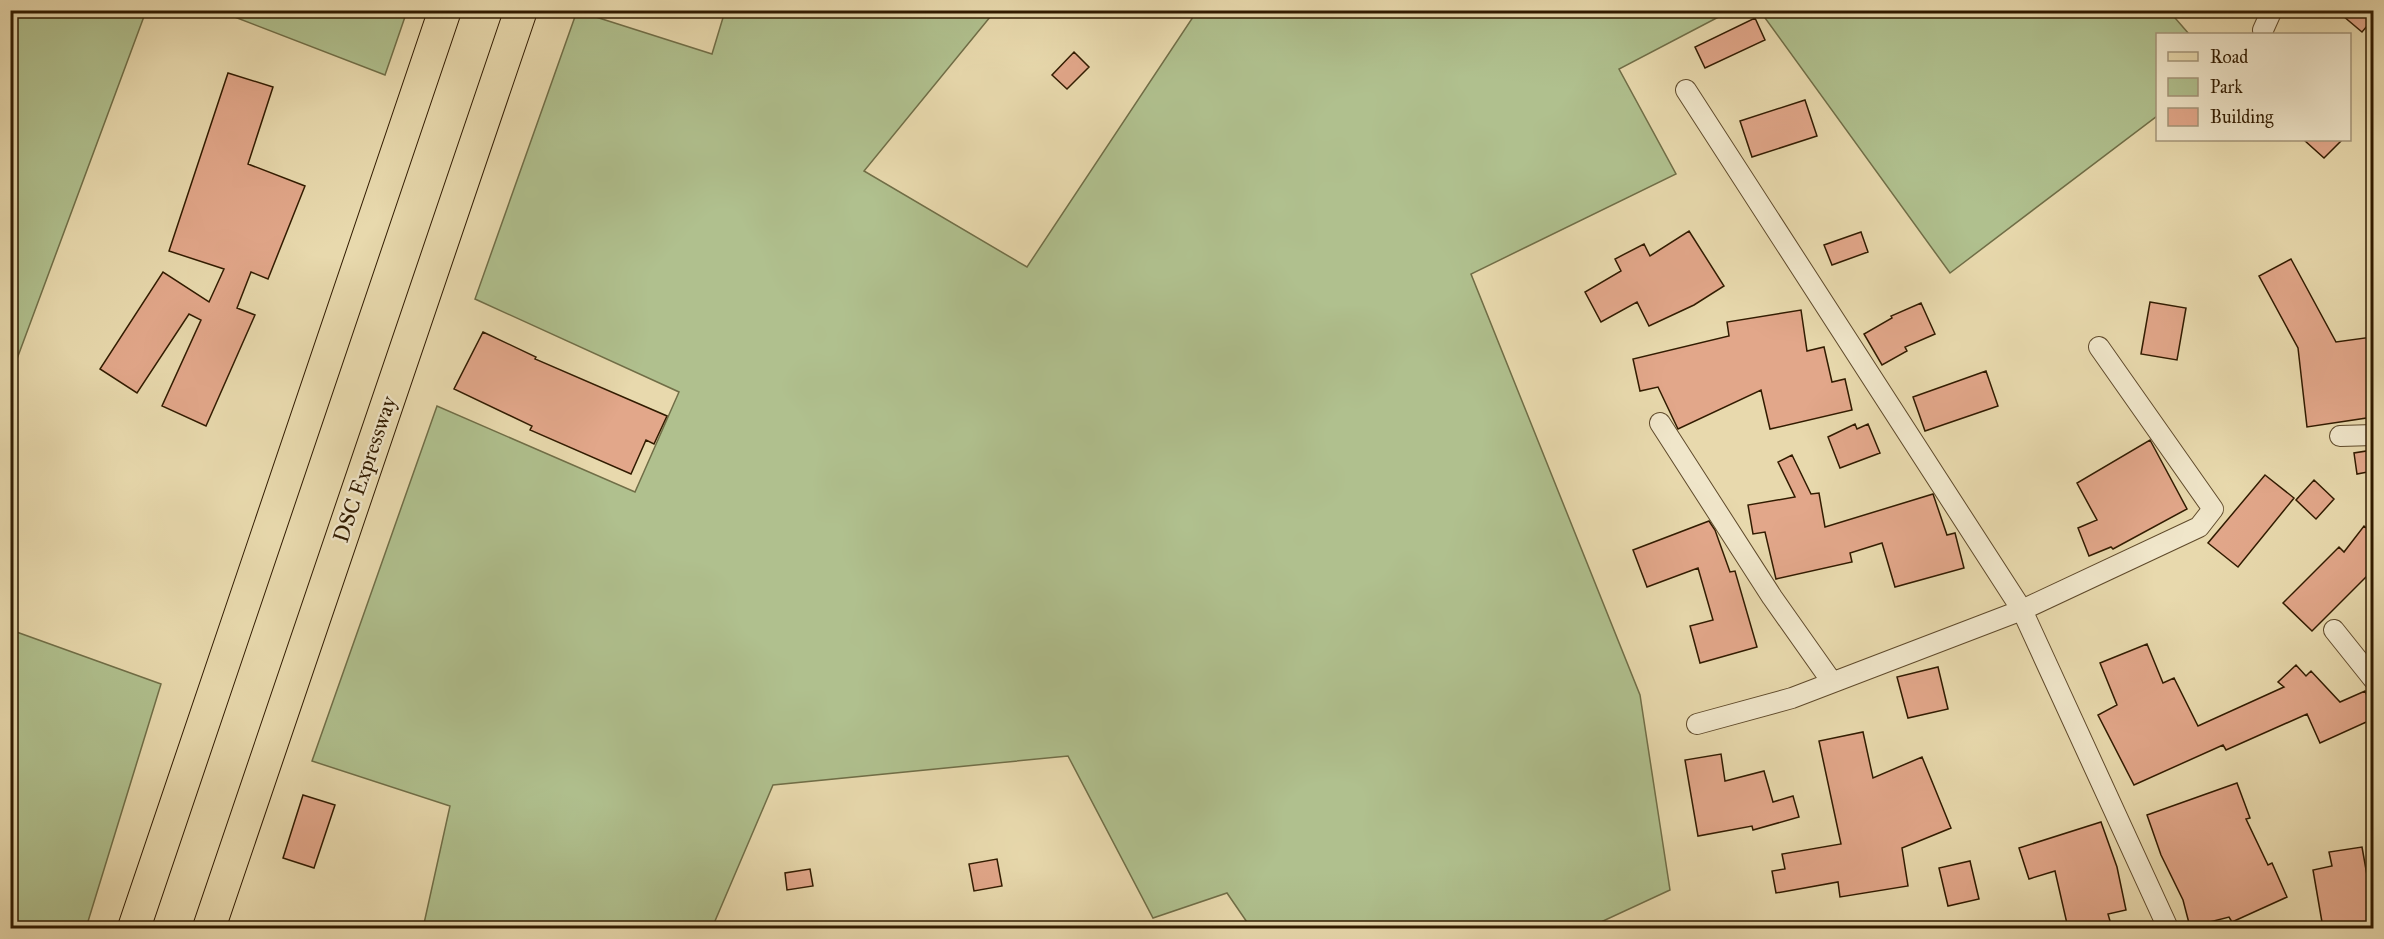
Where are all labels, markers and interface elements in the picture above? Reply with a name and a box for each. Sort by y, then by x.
legend [2156,33,2351,141]
text: Road [2210,46,2248,68]
text: Park [2210,76,2243,98]
text: Building [2210,106,2274,129]
street label: DSC Expressway [327,392,402,546]

